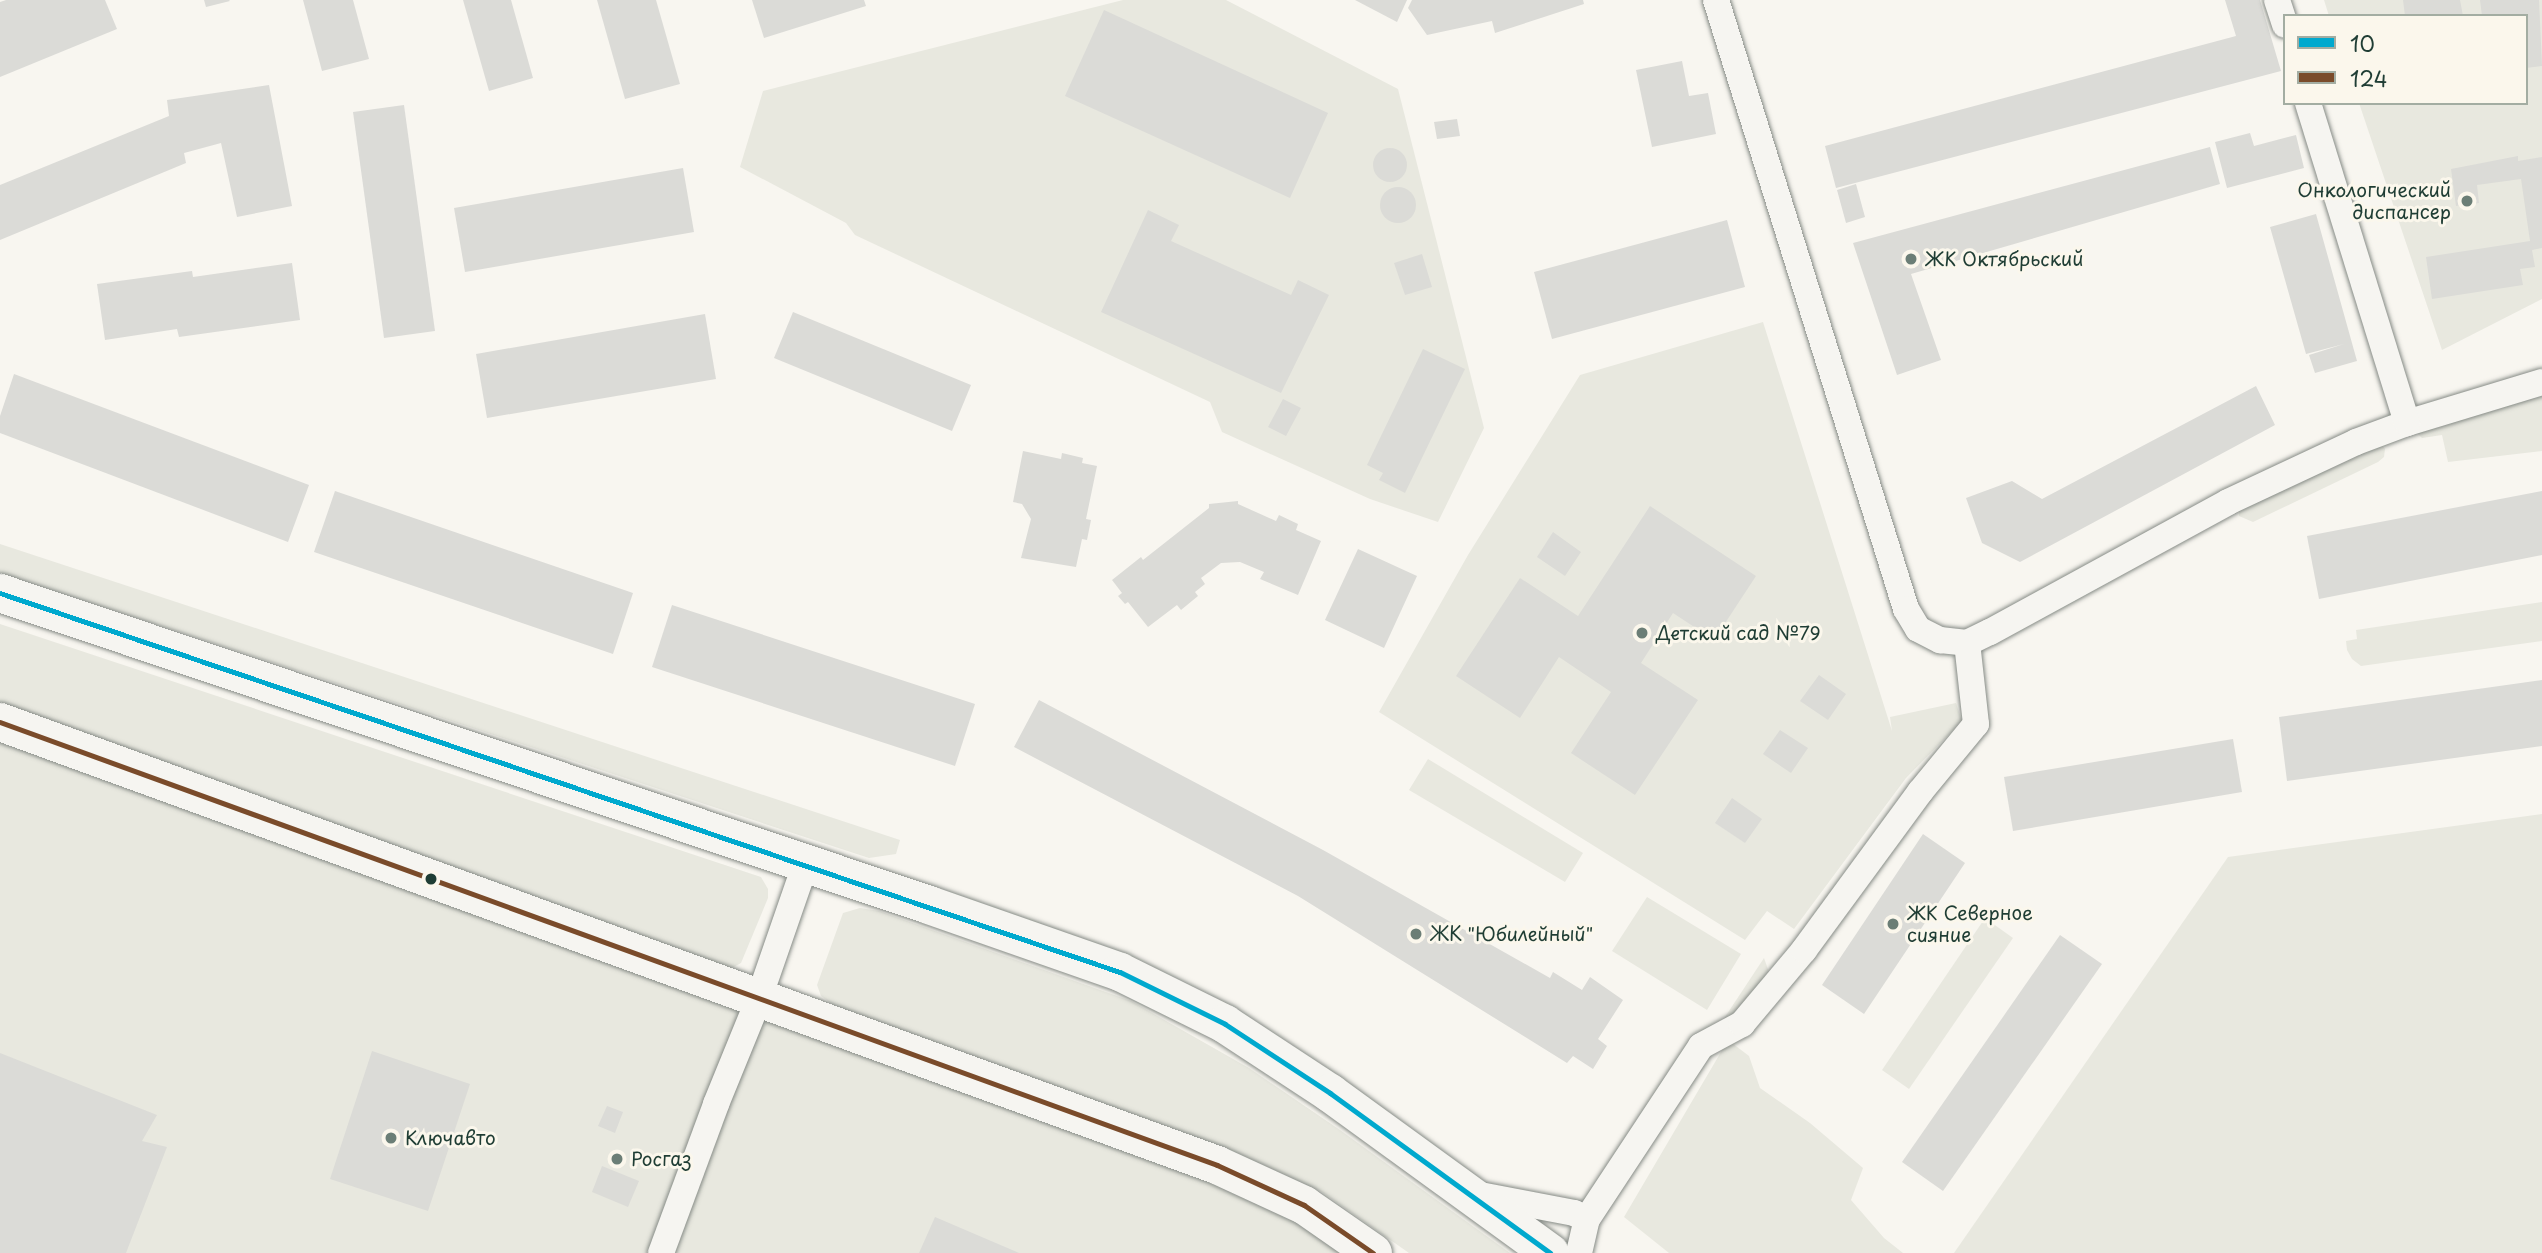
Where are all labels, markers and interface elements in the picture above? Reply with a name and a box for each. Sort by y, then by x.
legend [2283,14,2528,105]
text: 10 [2350,27,2375,59]
text: 124 [2350,62,2388,94]
place label: Онкологический диспансер [2297,179,2451,223]
marker: Онкологический диспансер [2457,191,2477,211]
place label: ЖК Октябрьский [1925,248,2085,270]
marker: ЖК Октябрьский [1903,251,1919,267]
place label: Детский сад №79 [1656,622,1822,644]
marker: Детский сад №79 [1634,625,1650,641]
unlabelled marker [424,872,438,886]
place label: ЖК Северное сияние [1907,902,2035,946]
marker: ЖК Северное сияние [1885,916,1901,932]
place label: ЖК "Юбилейный" [1430,923,1595,945]
marker: ЖК "Юбилейный" [1408,926,1424,942]
place label: Ключавто [405,1127,496,1149]
marker: Ключавто [383,1130,399,1146]
place label: Росгаз [631,1148,692,1170]
marker: Росгаз [609,1151,625,1167]

